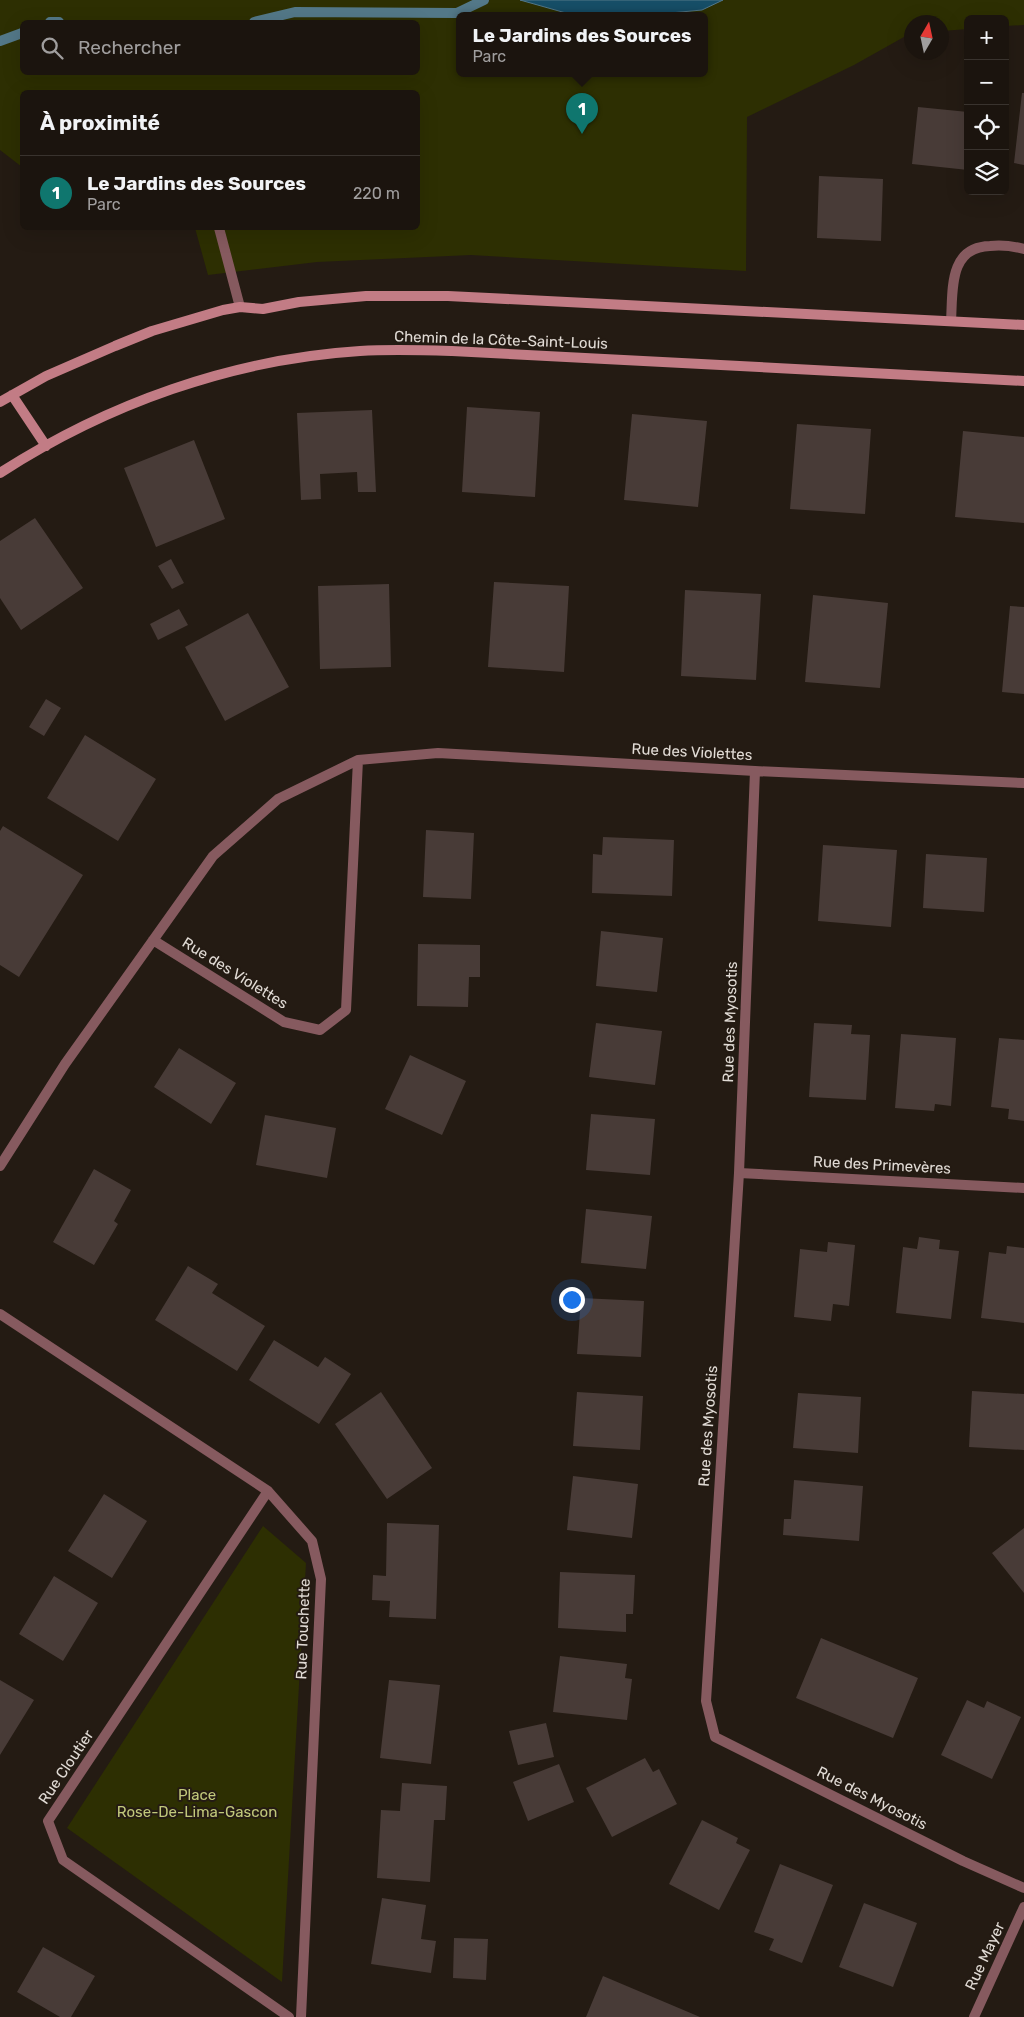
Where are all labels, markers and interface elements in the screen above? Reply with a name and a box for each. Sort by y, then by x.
popup [456,12,708,77]
north arrow [904,15,949,60]
map controls [964,15,1009,195]
button: + [964,15,1009,60]
search box [20,20,420,75]
text: Le Jardins des Sources [473,24,692,47]
icon: search [38,34,66,62]
text: Rechercher [78,36,181,59]
text: Parc [473,47,506,66]
button: − [964,60,1009,105]
pin: 1 [566,93,598,134]
button: locate [964,105,1009,150]
text: À proximité [40,110,160,135]
button: layers [964,150,1009,195]
text: Le Jardins des Sources [87,172,306,195]
text: 1 [52,184,60,203]
text: 220 m [353,184,400,203]
text: Parc [87,195,121,214]
street label: Chemin de la Côte-Saint-Louis [394,327,609,353]
street label: Rue des Violettes [631,740,753,764]
street label: Rue des Violettes [179,933,291,1013]
street label: Rue des Myosotis [719,961,741,1083]
street label: Rue des Primevères [813,1152,952,1178]
your location [559,1287,585,1313]
street label: Rue des Myosotis [695,1364,721,1487]
street label: Rue Touchette [292,1578,314,1680]
street label: Rue Cloutier [35,1726,98,1808]
street label: Rue des Myosotis [814,1762,930,1834]
park label: Place Rose-De-Lima-Gascon [117,1786,277,1821]
street label: Rue Mayer [961,1919,1009,1993]

